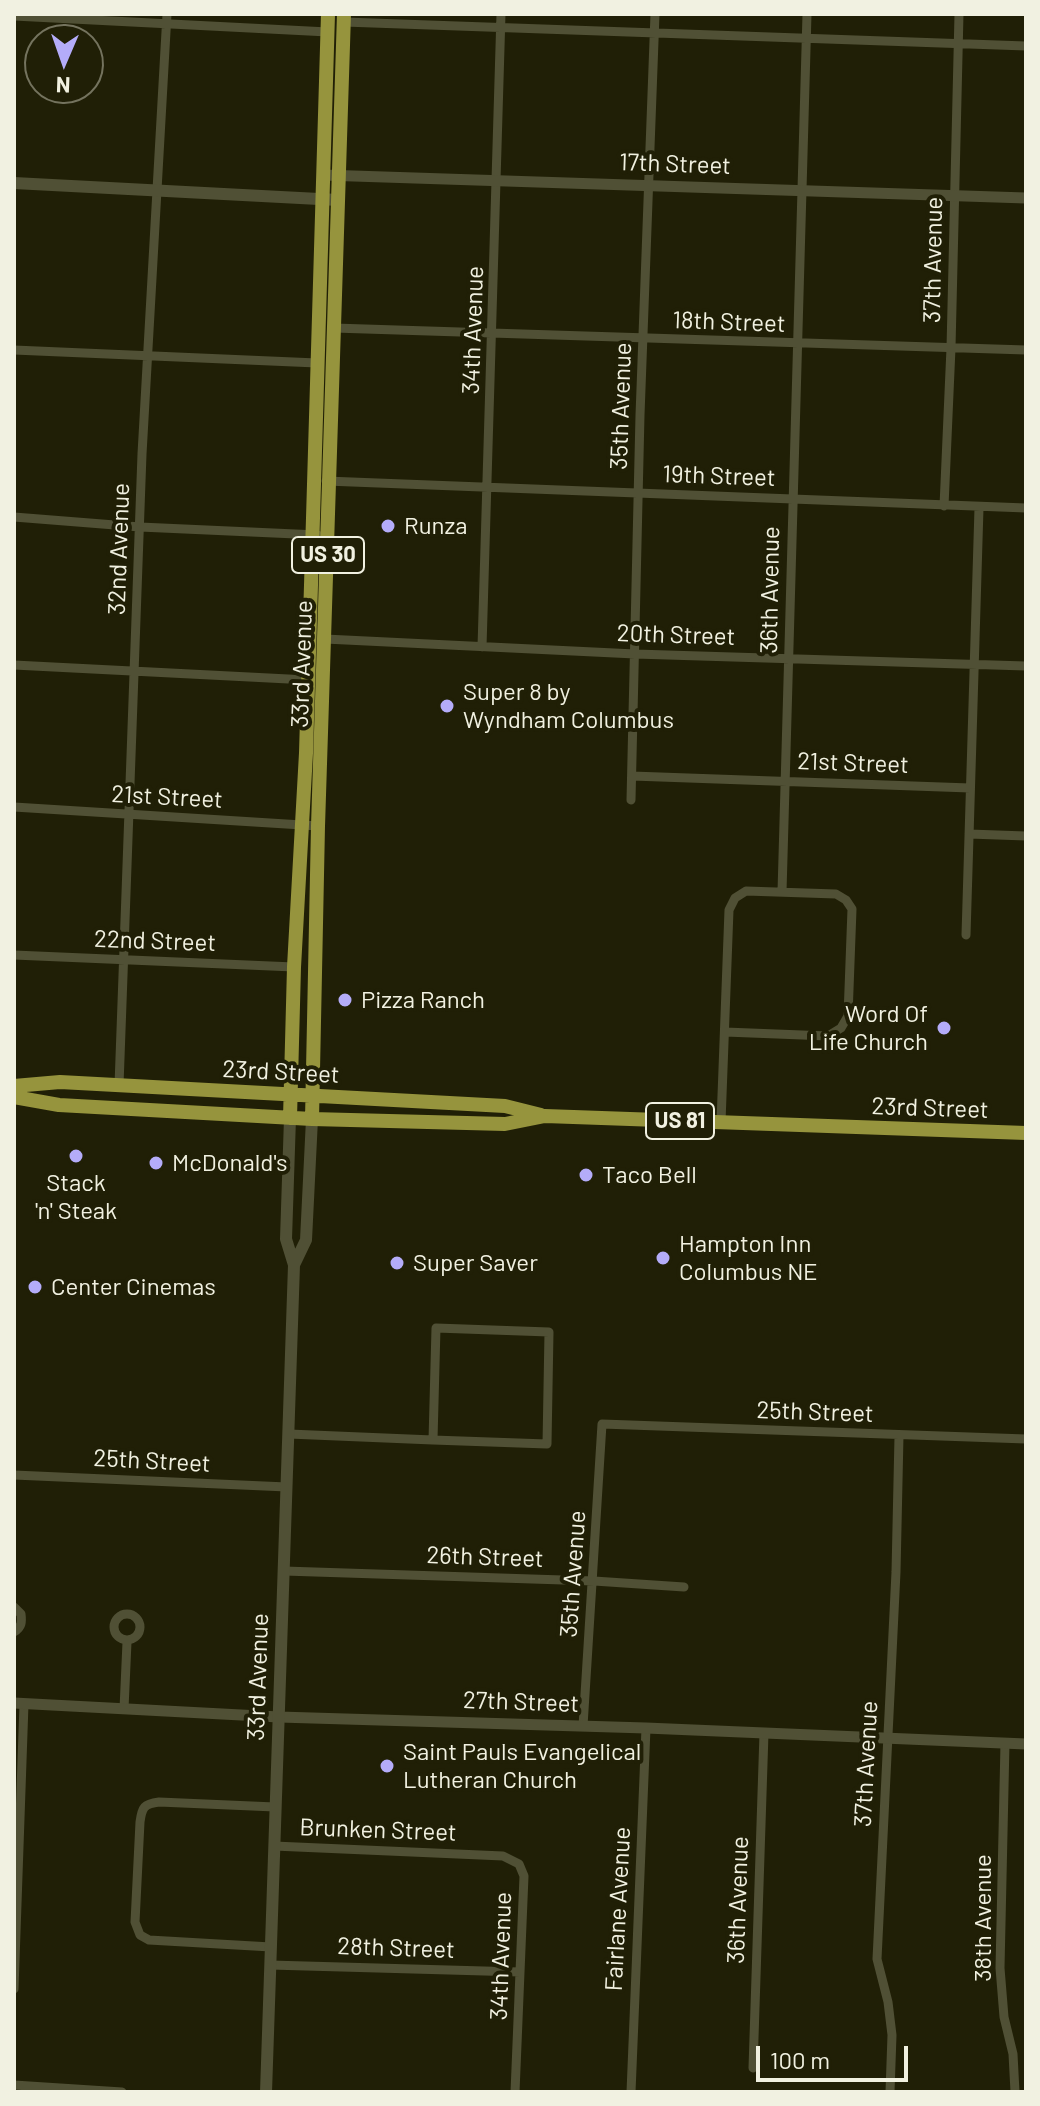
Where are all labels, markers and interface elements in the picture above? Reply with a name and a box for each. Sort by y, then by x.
north arrow [24,24,104,104]
text: N [55,73,71,99]
street label: 17th Street [619,148,731,180]
street label: 37th Avenue [917,197,949,323]
street label: 34th Avenue [456,265,490,395]
street label: 18th Street [672,306,786,338]
street label: 35th Avenue [604,342,638,470]
street label: 19th Street [662,460,776,492]
street label: 32nd Avenue [102,482,136,616]
place label: Runza [404,512,467,540]
marker: Runza [379,517,397,535]
street label: 36th Avenue [754,526,786,654]
road number: US 30 [292,537,364,573]
street label: 33rd Avenue [285,600,319,728]
street label: 20th Street [616,619,736,651]
place label: Super 8 by Wyndham Columbus [463,678,674,734]
marker: Super 8 by Wyndham Columbus [438,697,456,715]
street label: 21st Street [797,747,909,779]
street label: 21st Street [111,780,223,814]
street label: 22nd Street [94,924,216,958]
place label: Pizza Ranch [361,986,485,1014]
marker: Pizza Ranch [336,991,354,1009]
place label: Word Of Life Church [809,1000,928,1056]
marker: Word Of Life Church [935,1019,953,1037]
street label: 23rd Street [222,1055,340,1089]
street label: 23rd Street [871,1092,989,1124]
road number: US 81 [646,1103,714,1139]
marker: Stack 'n' Steak [67,1147,85,1165]
place label: McDonald's [172,1149,287,1177]
marker: McDonald's [147,1154,165,1172]
place label: Taco Bell [602,1161,697,1189]
marker: Taco Bell [577,1166,595,1184]
place label: Stack 'n' Steak [35,1169,117,1225]
place label: Hampton Inn Columbus NE [679,1230,818,1286]
place label: Super Saver [413,1249,538,1277]
marker: Hampton Inn Columbus NE [654,1249,672,1267]
marker: Super Saver [388,1254,406,1272]
place label: Center Cinemas [51,1273,216,1301]
marker: Center Cinemas [26,1278,44,1296]
street label: 25th Street [756,1396,874,1428]
street label: 25th Street [93,1444,211,1478]
street label: 35th Avenue [554,1509,592,1639]
street label: 26th Street [426,1541,544,1573]
street label: 33rd Avenue [241,1613,275,1741]
street label: 27th Street [462,1686,580,1718]
street label: 37th Avenue [848,1700,884,1828]
place label: Saint Pauls Evangelical Lutheran Church [403,1738,641,1794]
marker: Saint Pauls Evangelical Lutheran Church [378,1757,396,1775]
street label: Brunken Street [299,1813,457,1847]
street label: Fairlane Avenue [599,1826,637,1992]
street label: 36th Avenue [721,1836,755,1964]
street label: 38th Avenue [969,1854,997,1982]
street label: 34th Avenue [484,1891,518,2021]
street label: 28th Street [337,1932,455,1964]
scale bar [760,2030,912,2080]
text: 100 m [770,2045,830,2074]

